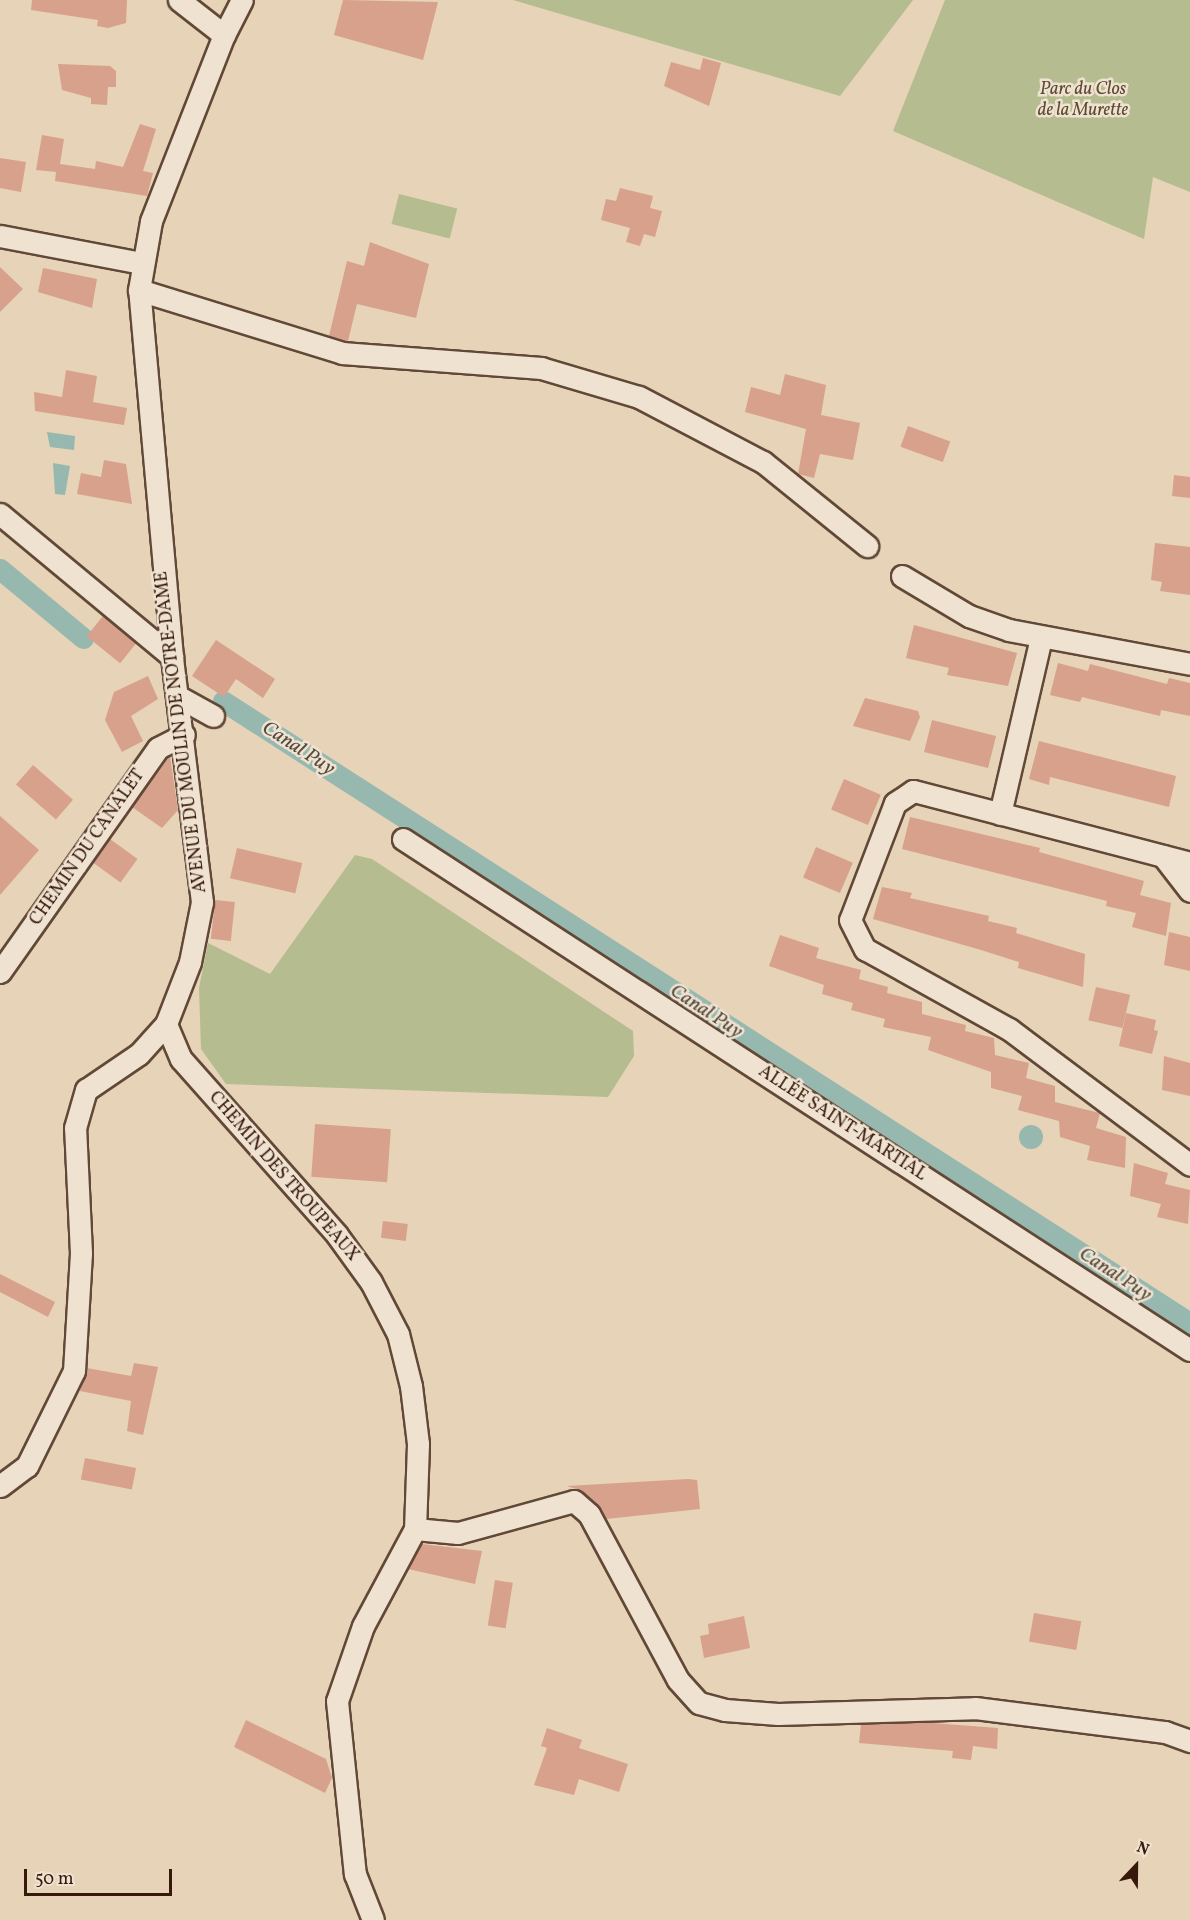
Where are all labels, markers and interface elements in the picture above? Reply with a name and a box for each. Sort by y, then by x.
park label: Parc du Clos de la Murette [1038,80,1128,122]
street label: AVENUE DU MOULIN DE NOTRE-DAME [152,570,212,894]
water label: Canal Puy [257,717,339,781]
street label: CHEMIN DU CANALET [26,766,150,930]
water label: Canal Puy [665,980,747,1044]
street label: ALLÉE SAINT-MARTIAL [754,1061,930,1187]
street label: CHEMIN DES TROUPEAUX [203,1087,363,1267]
water label: Canal Puy [1074,1243,1156,1307]
north arrow [1106,1836,1166,1896]
text: N [1133,1837,1152,1862]
scale bar [27,1857,176,1895]
text: 50 m [35,1867,74,1892]

